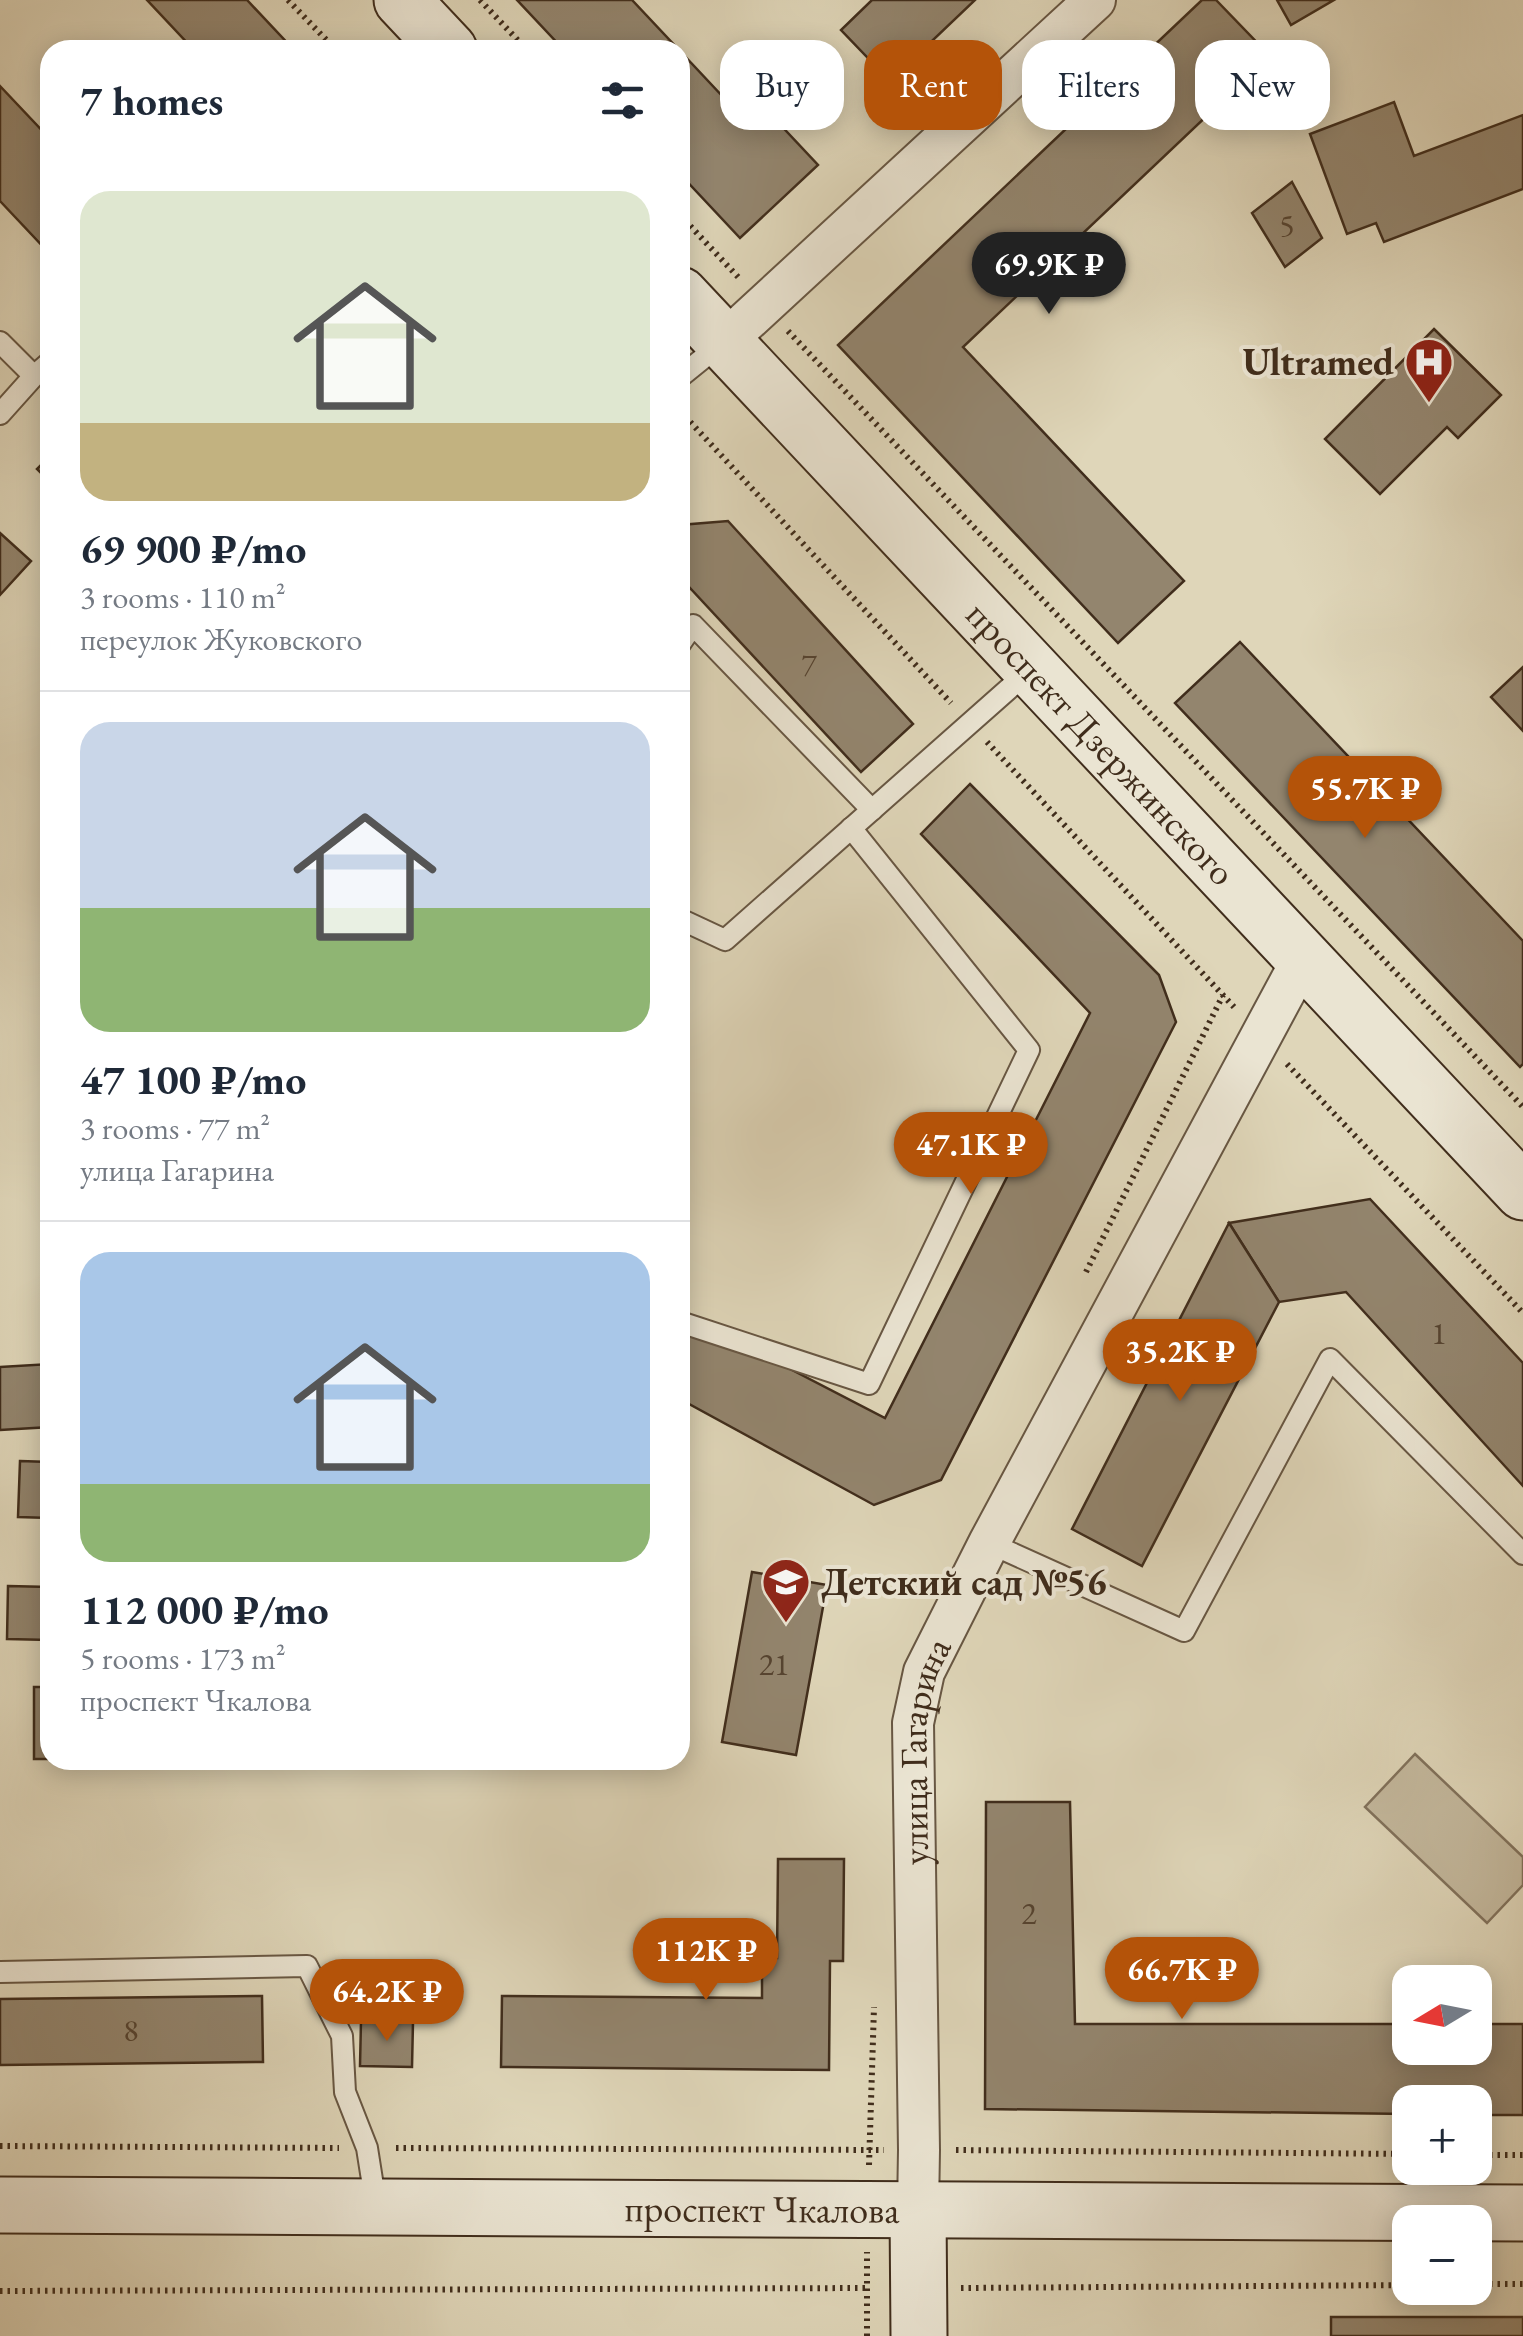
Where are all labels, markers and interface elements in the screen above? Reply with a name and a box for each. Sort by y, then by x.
chip: Buy [720,40,844,130]
chip: Rent [864,40,1002,130]
chip: Filters [1022,40,1175,130]
chip: New [1195,40,1330,130]
text: 7 homes [80,73,223,128]
icon: filters [595,73,650,128]
house number: 5 [1279,204,1295,246]
pin: 69.9K ₽ [957,232,1141,317]
text: 69.9K ₽ [994,243,1104,285]
icon: home [275,256,455,436]
hospital icon: Ultramed [1403,336,1455,404]
place label: Ultramed [1242,337,1394,386]
text: 69 900 ₽/mo [80,521,306,576]
text: 3 rooms · 110 m² [80,576,286,618]
street label: проспект Дзержинского [956,590,1247,895]
text: переулок Жуковского [80,618,362,660]
house number: 7 [801,643,817,685]
pin: 55.7K ₽ [1273,756,1457,841]
text: 55.7K ₽ [1310,767,1420,809]
icon: home [275,787,455,967]
text: 47 100 ₽/mo [80,1052,306,1107]
text: 3 rooms · 77 m² [80,1107,270,1149]
pin: 47.1K ₽ [879,1112,1063,1197]
text: 47.1K ₽ [916,1123,1026,1165]
text: улица Гагарина [80,1149,274,1191]
house number: 1 [1431,1312,1447,1354]
icon: home [275,1317,455,1497]
pin: 35.2K ₽ [1088,1319,1272,1404]
text: 35.2K ₽ [1125,1330,1235,1372]
school or university icon: Детский сад №56 [760,1556,812,1624]
place label: Детский сад №56 [821,1557,1107,1606]
text: 112 000 ₽/mo [80,1582,329,1637]
street label: улица Гагарина [888,1628,962,1866]
text: 5 rooms · 173 m² [80,1637,286,1679]
house number: 21 [759,1643,789,1685]
text: проспект Чкалова [80,1679,311,1721]
house number: 2 [1021,1892,1037,1934]
pin: 112K ₽ [625,1918,787,2003]
text: 112K ₽ [655,1929,757,1971]
pin: 66.7K ₽ [1090,1937,1274,2022]
text: 66.7K ₽ [1127,1948,1237,1990]
pin: 64.2K ₽ [295,1959,479,2044]
north arrow [1392,1965,1492,2065]
map controls [1392,1965,1492,2305]
text: 64.2K ₽ [332,1970,442,2012]
house number: 8 [123,2009,139,2051]
button: + [1392,2085,1492,2185]
street label: проспект Чкалова [624,2183,900,2234]
button: − [1392,2205,1492,2305]

